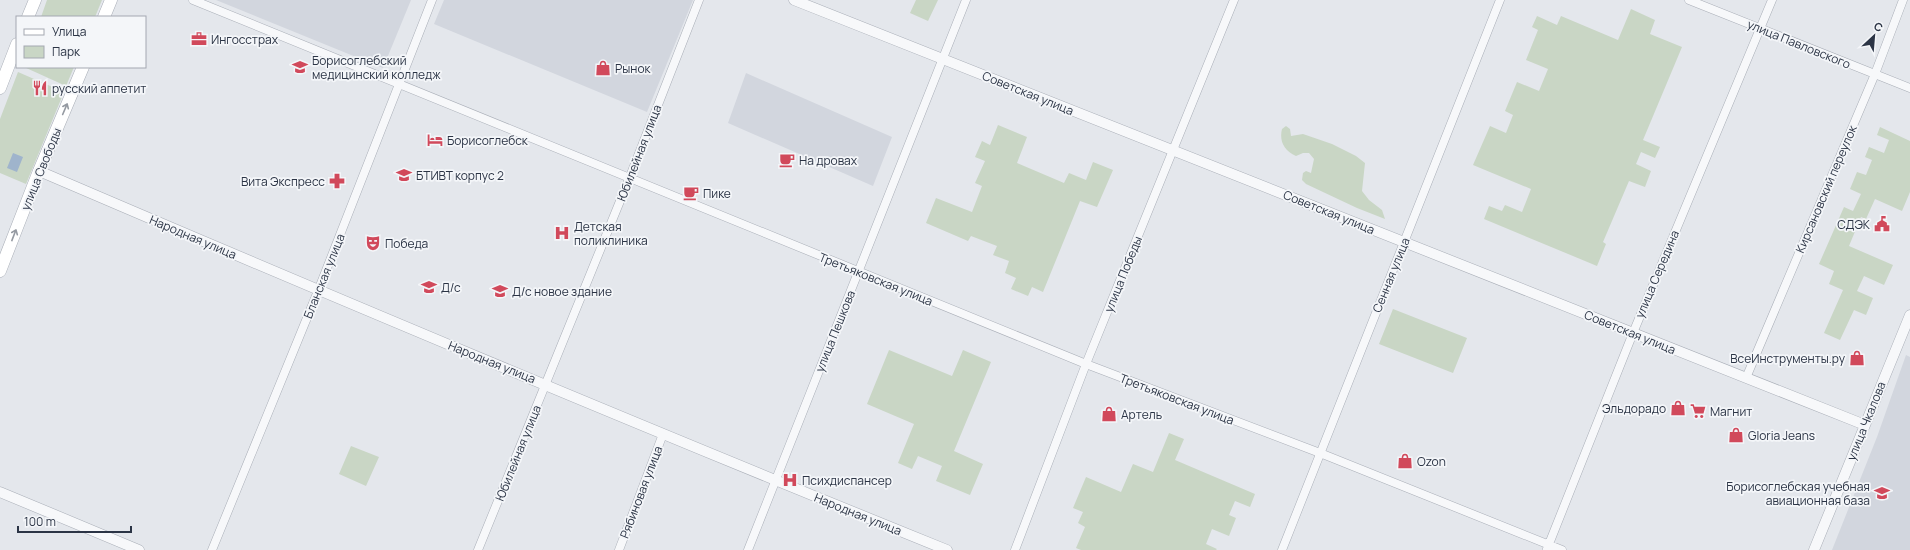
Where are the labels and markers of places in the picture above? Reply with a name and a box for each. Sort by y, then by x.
office icon: Ингосстрах [190,30,208,48]
place label: Ингосстрах [211,31,279,48]
place label: Борисоглебский медицинский колледж [312,52,441,83]
school or university icon: Борисоглебский медицинский колледж [291,58,309,76]
shop icon: Рынок [594,59,612,77]
place label: Рынок [615,60,651,77]
restaurant icon: русский аппетит [31,79,49,97]
place label: русский аппетит [52,80,146,97]
hotel icon: Борисоглебск [426,131,444,149]
place label: Борисоглебск [447,132,529,149]
cafe icon: На дровах [778,151,796,169]
place label: На дровах [799,152,858,169]
school or university icon: БТИВТ корпус 2 [395,166,413,184]
place label: БТИВТ корпус 2 [416,167,504,184]
pharmacy icon: Вита Экспресс [328,172,346,190]
place label: Вита Экспресс [241,173,325,190]
cafe icon: Пике [682,184,700,202]
place label: Пике [703,185,731,202]
public building icon: СДЭК [1873,215,1891,233]
place label: СДЭК [1837,216,1871,233]
place label: Детская поликлиника [574,218,648,249]
hospital icon: Детская поликлиника [553,224,571,242]
theatre icon: Победа [364,234,382,252]
place label: Победа [385,235,428,252]
school or university icon: Д/с [420,278,438,296]
place label: Д/с [441,279,461,296]
school or university icon: Д/с новое здание [491,282,509,300]
place label: Д/с новое здание [512,283,612,300]
shop icon: ВсеИнструменты.ру [1848,349,1866,367]
place label: ВсеИнструменты.ру [1730,350,1846,367]
shop icon: Эльдорадо [1669,399,1687,417]
place label: Эльдорадо [1602,400,1666,417]
supermarket icon: Магнит [1689,402,1707,420]
place label: Магнит [1710,403,1752,420]
shop icon: Артель [1100,405,1118,423]
place label: Артель [1121,406,1162,423]
shop icon: Gloria Jeans [1727,426,1745,444]
place label: Gloria Jeans [1748,427,1815,444]
shop icon: Ozon [1396,452,1414,470]
place label: Ozon [1417,453,1446,470]
hospital icon: Психдиспансер [781,471,799,489]
place label: Психдиспансер [802,472,892,489]
place label: Борисоглебская учебная авиационная база [1726,478,1870,509]
school or university icon: Борисоглебская учебная авиационная база [1873,484,1891,502]

